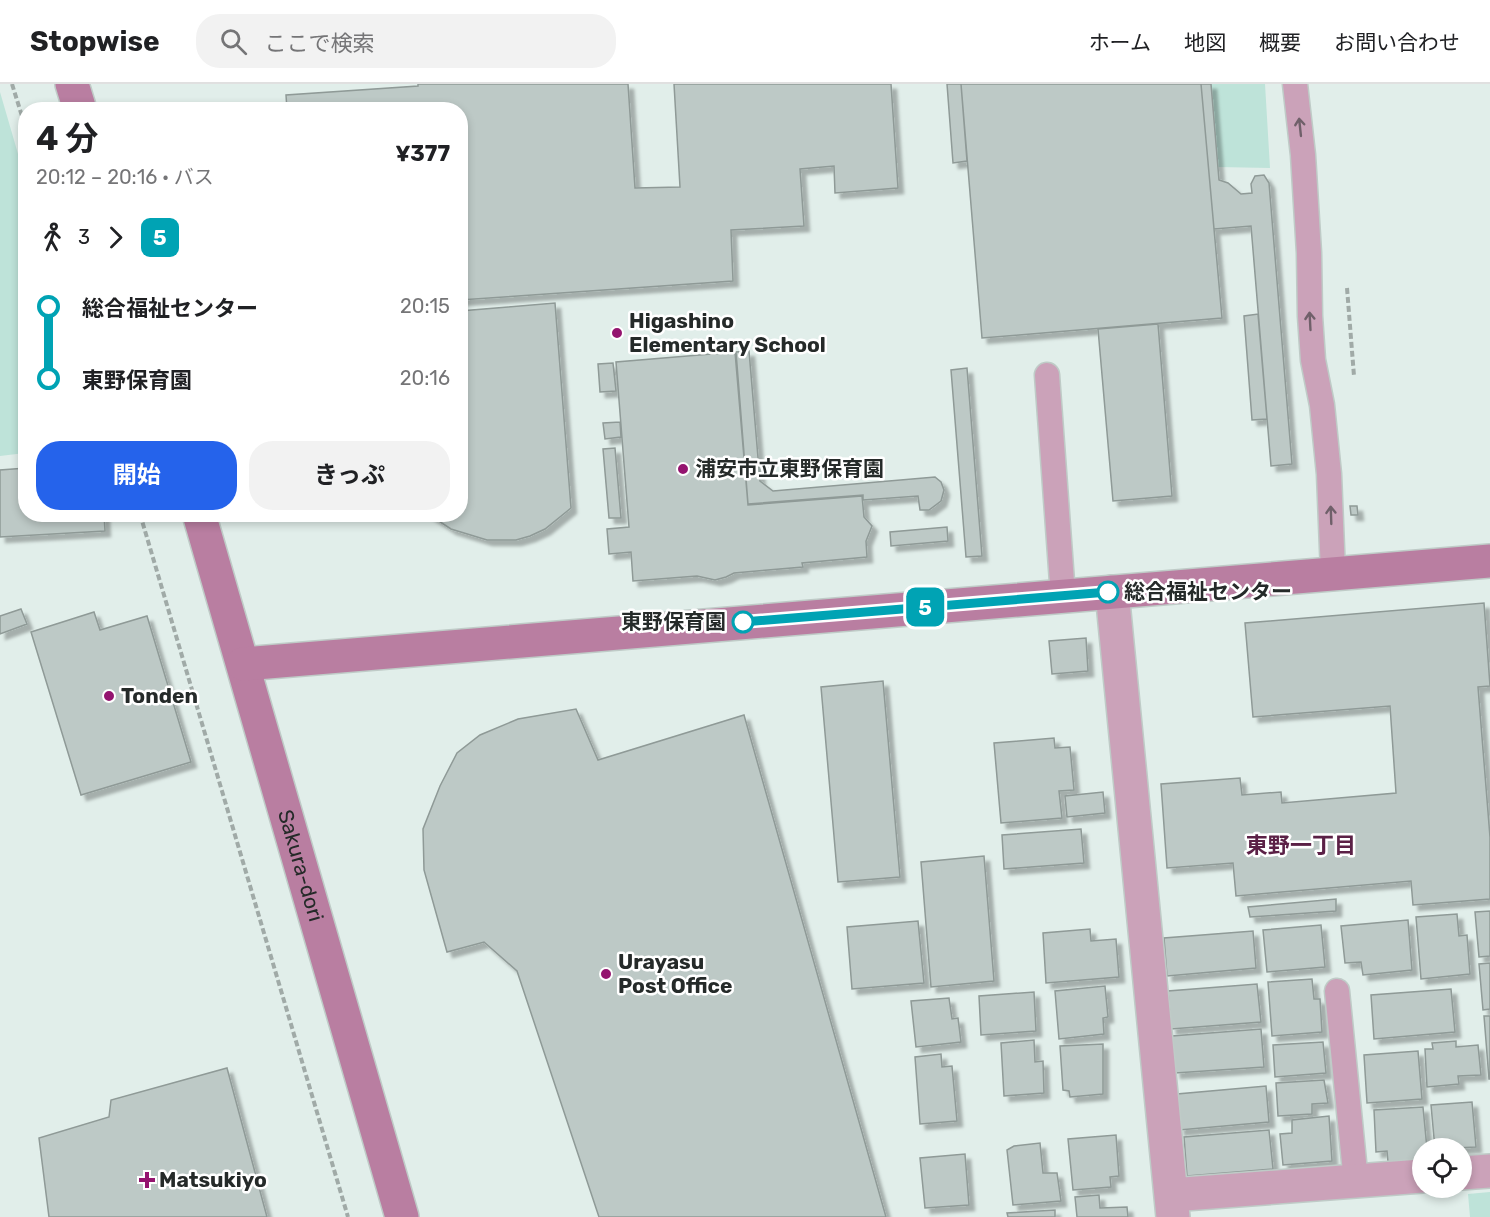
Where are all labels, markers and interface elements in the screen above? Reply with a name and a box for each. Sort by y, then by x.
search box [196,14,616,68]
text: Stopwise [30,25,160,58]
icon: search [217,25,250,58]
text: ここで検索 [265,30,375,57]
text: ホーム [1089,30,1151,55]
text: 地図 [1184,30,1226,55]
text: 概要 [1259,30,1301,55]
text: お問い合わせ [1334,30,1460,55]
one-way arrow [1294,117,1305,137]
text: 4 分 [36,119,99,158]
text: ¥377 [395,140,450,167]
text: 20:12 – 20:16 · バス [36,165,214,189]
icon: walk [36,221,69,254]
icon: forward [99,221,132,254]
text: 3 [78,225,90,249]
text: 5 [153,225,167,250]
text: 20:15 [400,294,450,318]
text: 総合福祉センター [82,295,258,322]
place label: Higashino Elementary School [629,308,826,357]
one-way arrow [1305,312,1316,332]
marker: Higashino Elementary School [610,326,624,340]
text: 20:16 [400,366,450,390]
text: 東野保育園 [82,367,192,394]
button: 開始 [36,441,237,510]
button: きっぷ [249,441,450,510]
place label: 浦安市立東野保育園 [695,456,884,481]
marker: 浦安市立東野保育園 [676,462,690,476]
one-way arrow [1325,506,1336,526]
place label: 総合福祉センター [1124,579,1292,604]
marker: 総合福祉センター [1097,581,1119,603]
line badge: 5 [906,588,944,626]
text: 5 [918,595,932,620]
place label: 東野保育園 [621,609,726,634]
marker: 東野保育園 [732,611,754,633]
place label: Tonden [121,683,198,708]
marker: Tonden [102,689,116,703]
street label: Sakura-dori [273,807,329,924]
district label: 東野一丁目 [1246,832,1356,859]
place label: Urayasu Post Office [618,949,732,998]
marker: Urayasu Post Office [599,967,613,981]
map controls [1412,1138,1472,1198]
button: locate [1412,1138,1472,1198]
place label: Matsukiyo [159,1167,267,1192]
marker: Matsukiyo [140,1173,154,1187]

